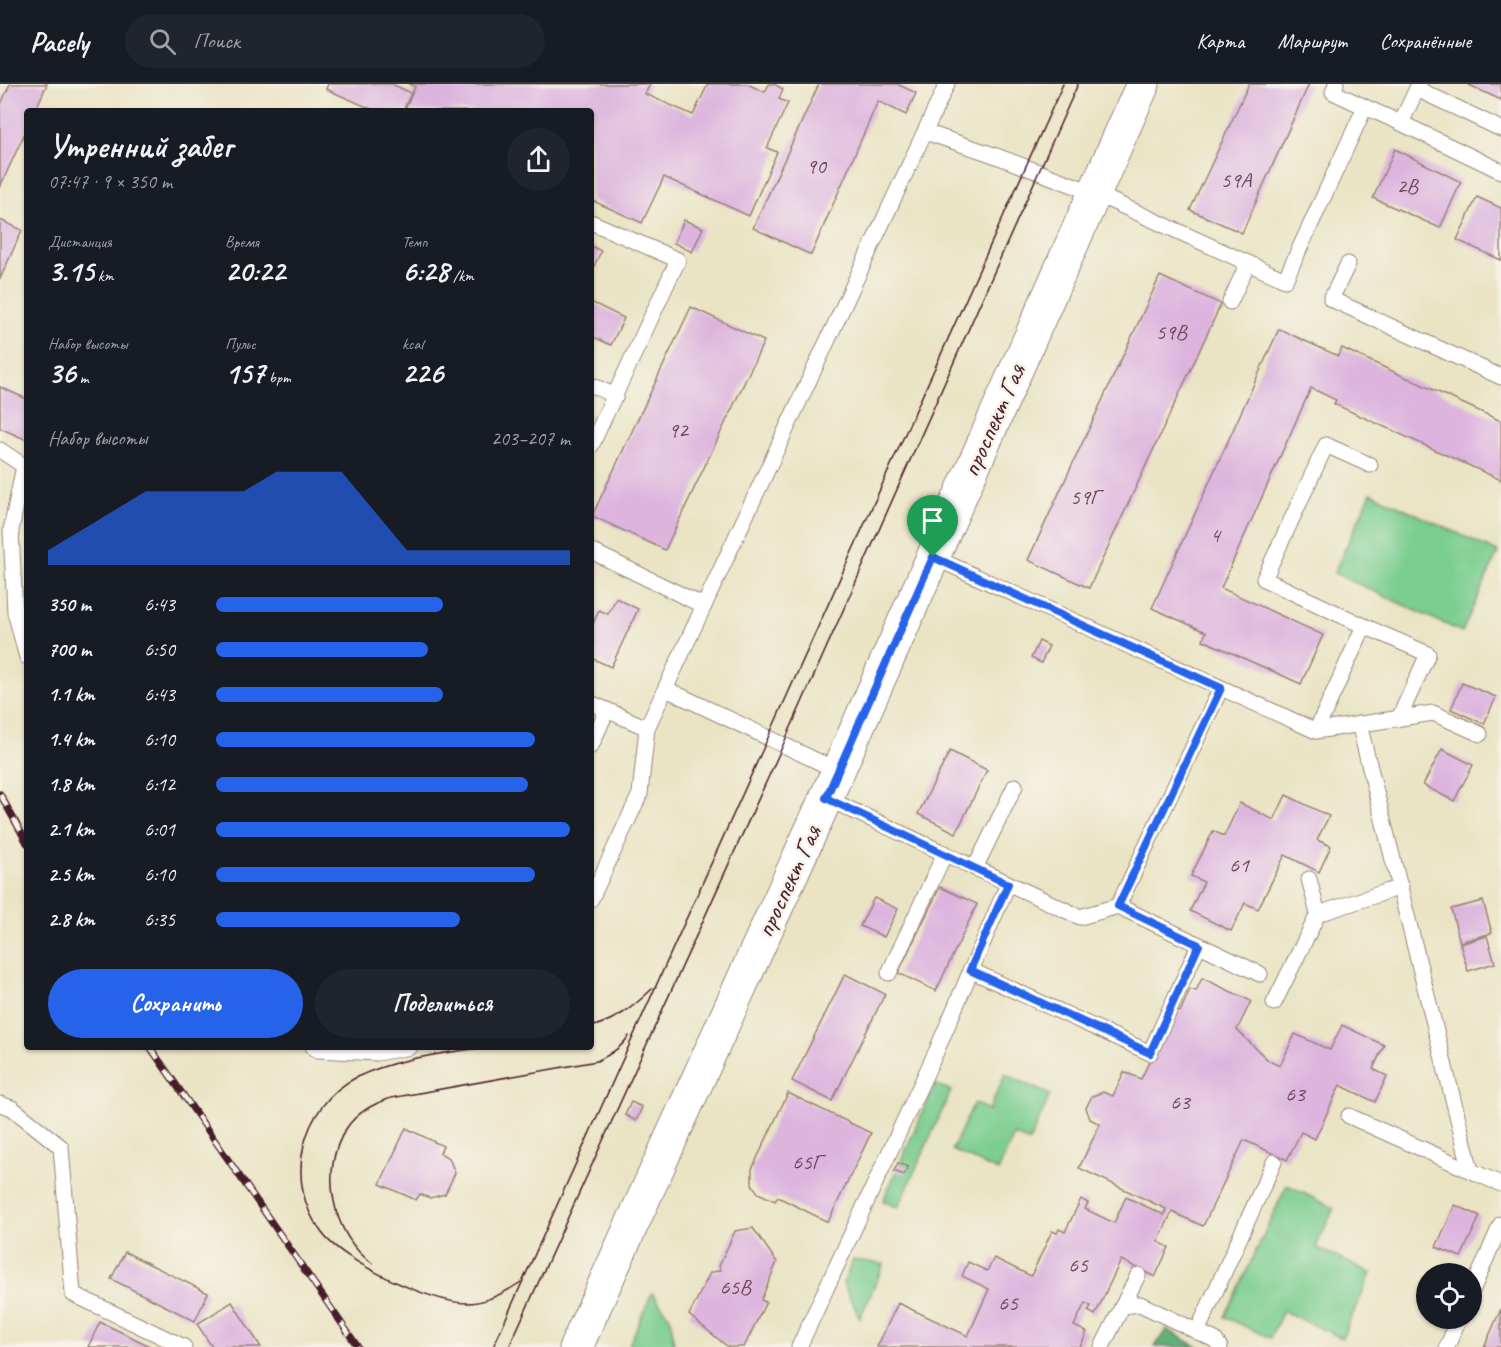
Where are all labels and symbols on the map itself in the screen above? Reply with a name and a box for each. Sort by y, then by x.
house number: 90 [806,152,828,180]
house number: 59А [1221,166,1252,194]
house number: 2В [1396,172,1419,200]
house number: 59В [1155,318,1188,346]
street label: проспект Гая [954,357,1034,482]
house number: 92 [668,416,690,444]
house number: 59Г [1070,483,1105,511]
pin [907,495,958,557]
house number: 4 [1210,521,1222,549]
street label: проспект Гая [748,819,829,942]
house number: 61 [1229,851,1250,879]
house number: 63 [1285,1080,1307,1108]
house number: 63 [1170,1088,1192,1116]
house number: 65Г [792,1148,827,1176]
house number: 65 [1068,1251,1089,1279]
house number: 65В [719,1273,752,1301]
house number: 65 [998,1289,1019,1317]

